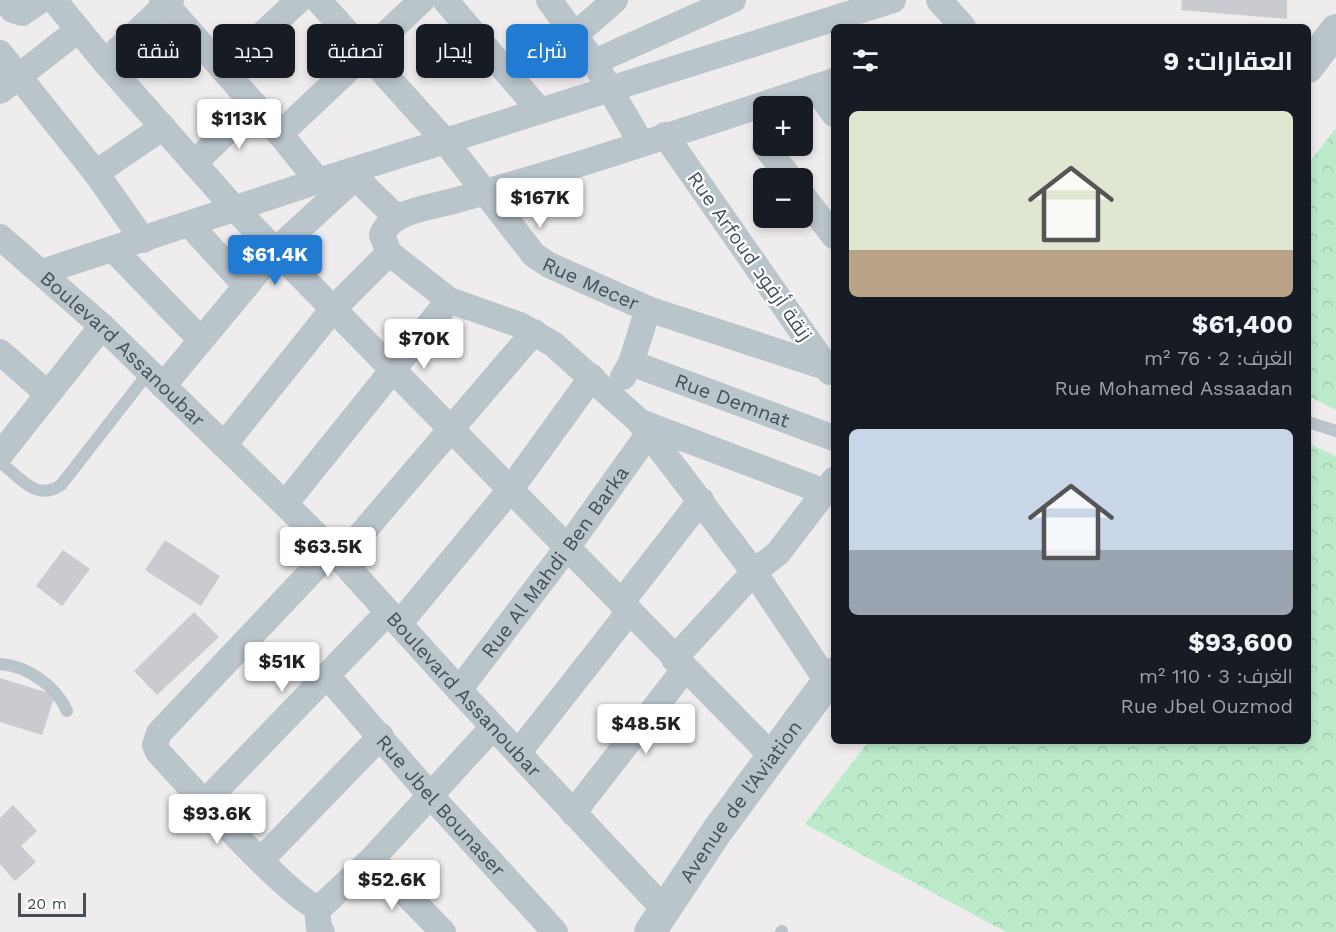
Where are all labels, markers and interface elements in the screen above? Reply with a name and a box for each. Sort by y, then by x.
chip: شقة [116,24,201,78]
chip: جديد [213,24,295,78]
chip: تصفية [307,24,404,78]
chip: إيجار [416,24,494,78]
chip: شراء [506,24,588,78]
icon: filters [849,44,882,77]
text: العقارات: 9 [1163,46,1293,76]
map controls [753,96,813,228]
button: + [753,96,813,156]
pin: $113K [197,99,281,150]
text: $113K [211,106,267,130]
icon: home [1017,150,1125,258]
street label: Rue Arfoud زنقة أرفود [682,167,818,345]
button: − [753,168,813,228]
pin: $167K [498,178,582,229]
text: $167K [510,185,570,209]
pin: $61.4K [226,235,324,286]
text: $61.4K [242,242,308,266]
street label: Rue Mecer [539,252,643,315]
street label: Boulevard Assanoubar [35,266,210,432]
text: $61,400 [1192,309,1293,339]
pin: $70K [388,319,460,370]
text: $70K [398,326,450,350]
text: الغرف: 2 · 76 m² [1144,346,1293,370]
street label: Rue Demnat [672,368,794,433]
text: Rue Mohamed Assaadan [1054,376,1293,400]
street label: Rue Al Mahdi Ben Barka [476,461,634,663]
icon: home [1017,468,1125,576]
pin: $63.5K [279,527,377,578]
text: $63.5K [294,534,362,558]
street label: Boulevard Assanoubar [382,606,546,782]
text: $93,600 [1188,627,1293,657]
pin: $51K [246,642,318,693]
text: $51K [259,649,305,673]
text: الغرف: 3 · 110 m² [1139,664,1293,688]
text: Rue Jbel Ouzmod [1121,694,1293,718]
pin: $48.5K [597,704,695,755]
text: $48.5K [611,711,681,735]
street label: Avenue de l'Aviation [674,715,807,887]
street label: Rue Jbel Bounaser [371,730,510,882]
pin: $93.6K [168,794,266,845]
text: $93.6K [183,801,251,825]
pin: $52.6K [343,860,441,911]
text: $52.6K [358,867,426,891]
scale bar [18,890,86,918]
text: 20 m [27,894,67,913]

